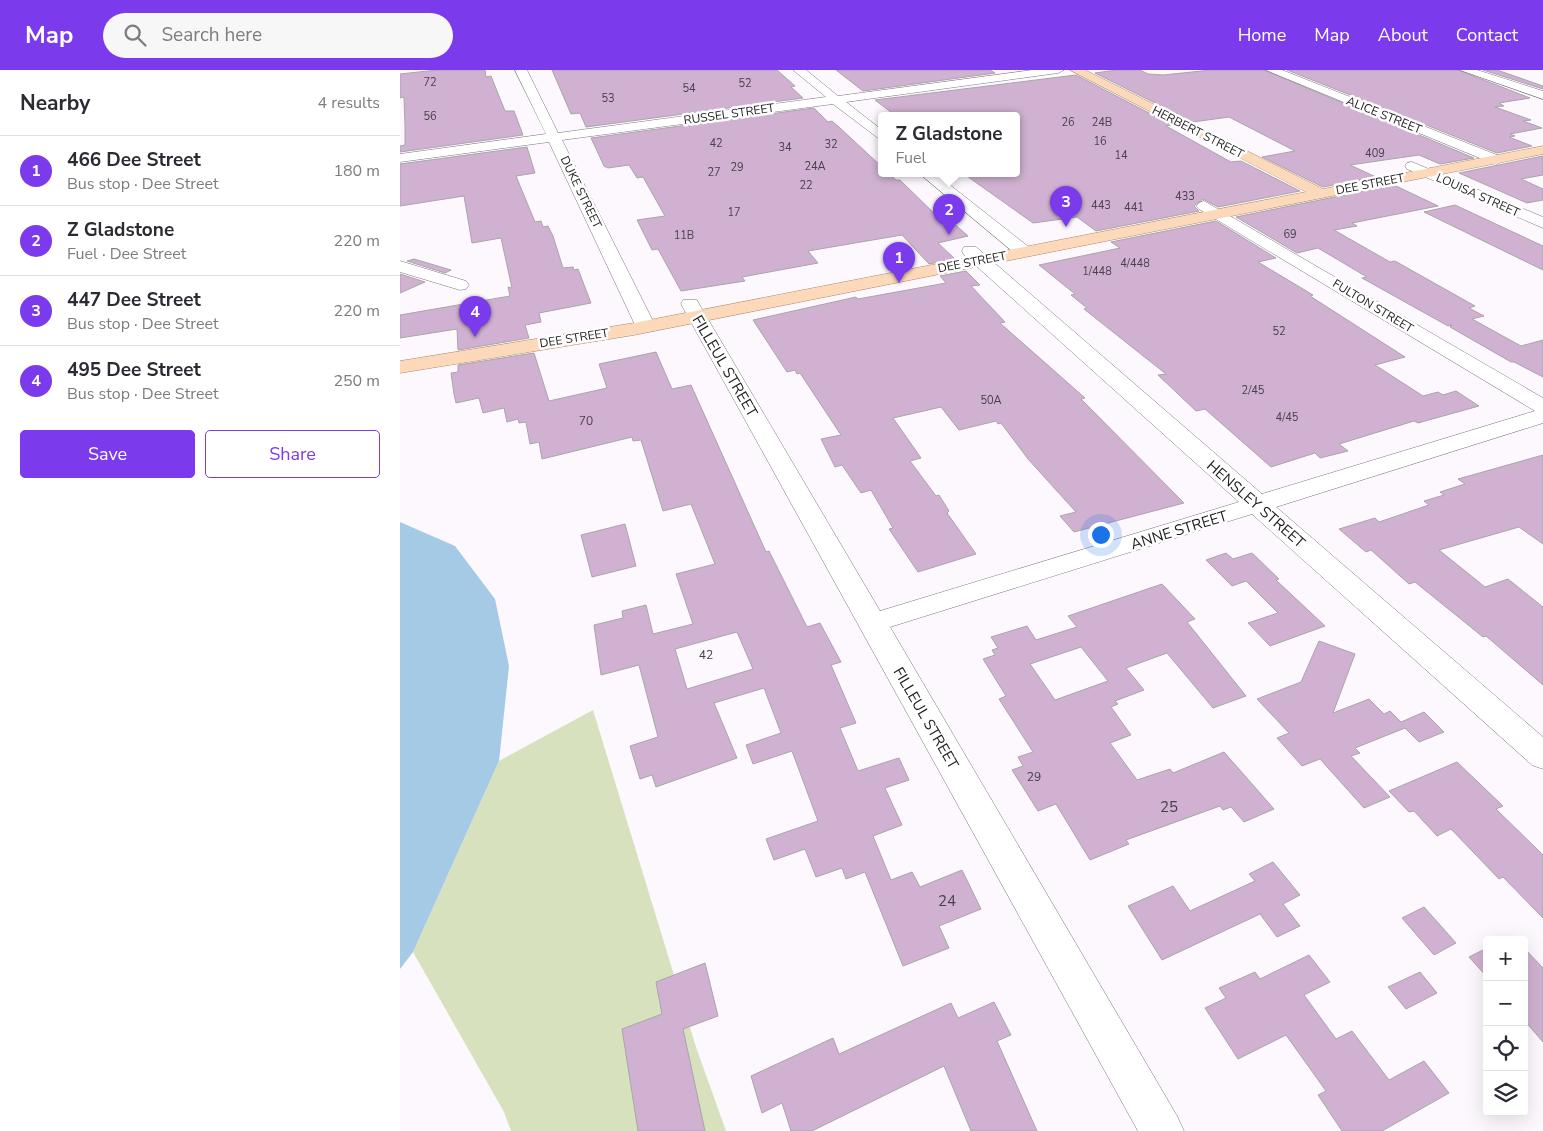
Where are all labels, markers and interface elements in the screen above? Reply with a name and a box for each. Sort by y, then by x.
search box [103,13,453,58]
text: Map [25,19,73,51]
icon: search [121,21,149,49]
text: Search here [161,22,262,48]
text: Home [1238,23,1286,47]
text: Map [1314,23,1350,47]
text: About [1378,23,1428,47]
text: Contact [1456,23,1518,47]
house number: 72 [423,75,437,90]
house number: 52 [738,76,752,91]
house number: 54 [682,81,696,96]
text: Nearby [20,89,90,117]
house number: 53 [601,91,615,106]
text: 4 results [318,92,380,114]
street label: ALICE STREET [1344,93,1425,138]
street label: RUSSEL STREET [683,100,776,128]
street label: HERBERT STREET [1149,102,1247,162]
house number: 56 [423,109,437,124]
popup [878,112,1020,177]
house number: 26 [1061,115,1075,130]
house number: 24B [1092,115,1112,130]
text: Z Gladstone [895,121,1003,147]
house number: 16 [1093,134,1107,149]
house number: 42 [709,136,723,151]
house number: 32 [824,137,838,152]
house number: 34 [778,140,792,155]
house number: 409 [1365,146,1385,161]
text: 466 Dee Street [67,147,201,173]
text: Fuel [895,147,926,169]
house number: 14 [1114,148,1128,163]
street label: DUKE STREET [557,153,606,232]
house number: 24A [804,159,826,174]
text: 1 [31,160,41,182]
text: 180 m [333,160,380,182]
house number: 29 [730,160,744,175]
house number: 27 [707,165,721,180]
street label: DEE STREET [1334,169,1406,198]
street label: LOUISA STREET [1434,169,1523,221]
text: Bus stop · Dee Street [67,173,219,195]
house number: 22 [799,178,813,193]
pin: 3 [1050,186,1082,227]
house number: 433 [1175,189,1195,204]
pin: 2 [933,194,965,235]
house number: 443 [1091,198,1111,213]
house number: 441 [1124,200,1144,215]
house number: 17 [727,205,741,220]
text: Z Gladstone [67,217,174,243]
house number: 69 [1283,227,1297,242]
house number: 11B [674,228,694,243]
text: 2 [31,230,41,252]
text: 220 m [333,230,380,252]
pin: 1 [883,242,915,283]
text: Fuel · Dee Street [67,243,186,265]
street label: DEE STREET [936,247,1008,276]
house number: 4/448 [1120,256,1150,271]
house number: 1/448 [1082,264,1112,279]
street label: FULTON STREET [1330,276,1417,337]
text: 447 Dee Street [67,287,201,313]
pin: 4 [459,296,491,337]
text: 3 [31,300,41,322]
text: 220 m [333,300,380,322]
street label: FILLEUL STREET [688,311,762,421]
text: Bus stop · Dee Street [67,313,219,335]
house number: 52 [1272,324,1286,339]
street label: DEE STREET [538,325,610,351]
text: 495 Dee Street [67,357,201,383]
text: 4 [31,370,41,392]
text: 250 m [333,370,380,392]
text: Bus stop · Dee Street [67,383,219,405]
house number: 2/45 [1242,383,1265,398]
house number: 50A [980,393,1002,408]
house number: 4/45 [1276,410,1299,425]
house number: 70 [579,413,593,429]
button: Save [20,430,195,478]
button: Share [205,430,380,478]
street label: HENSLEY STREET [1202,456,1310,552]
street label: ANNE STREET [1128,506,1230,554]
your location [1088,522,1114,548]
house number: 42 [699,647,713,663]
street label: FILLEUL STREET [889,663,963,773]
house number: 29 [1027,769,1041,785]
house number: 25 [1160,797,1178,817]
house number: 24 [938,891,956,911]
map controls [1483,936,1528,1116]
button: + [1483,936,1528,981]
button: − [1483,981,1528,1026]
button: locate [1483,1026,1528,1071]
button: layers [1483,1071,1528,1116]

